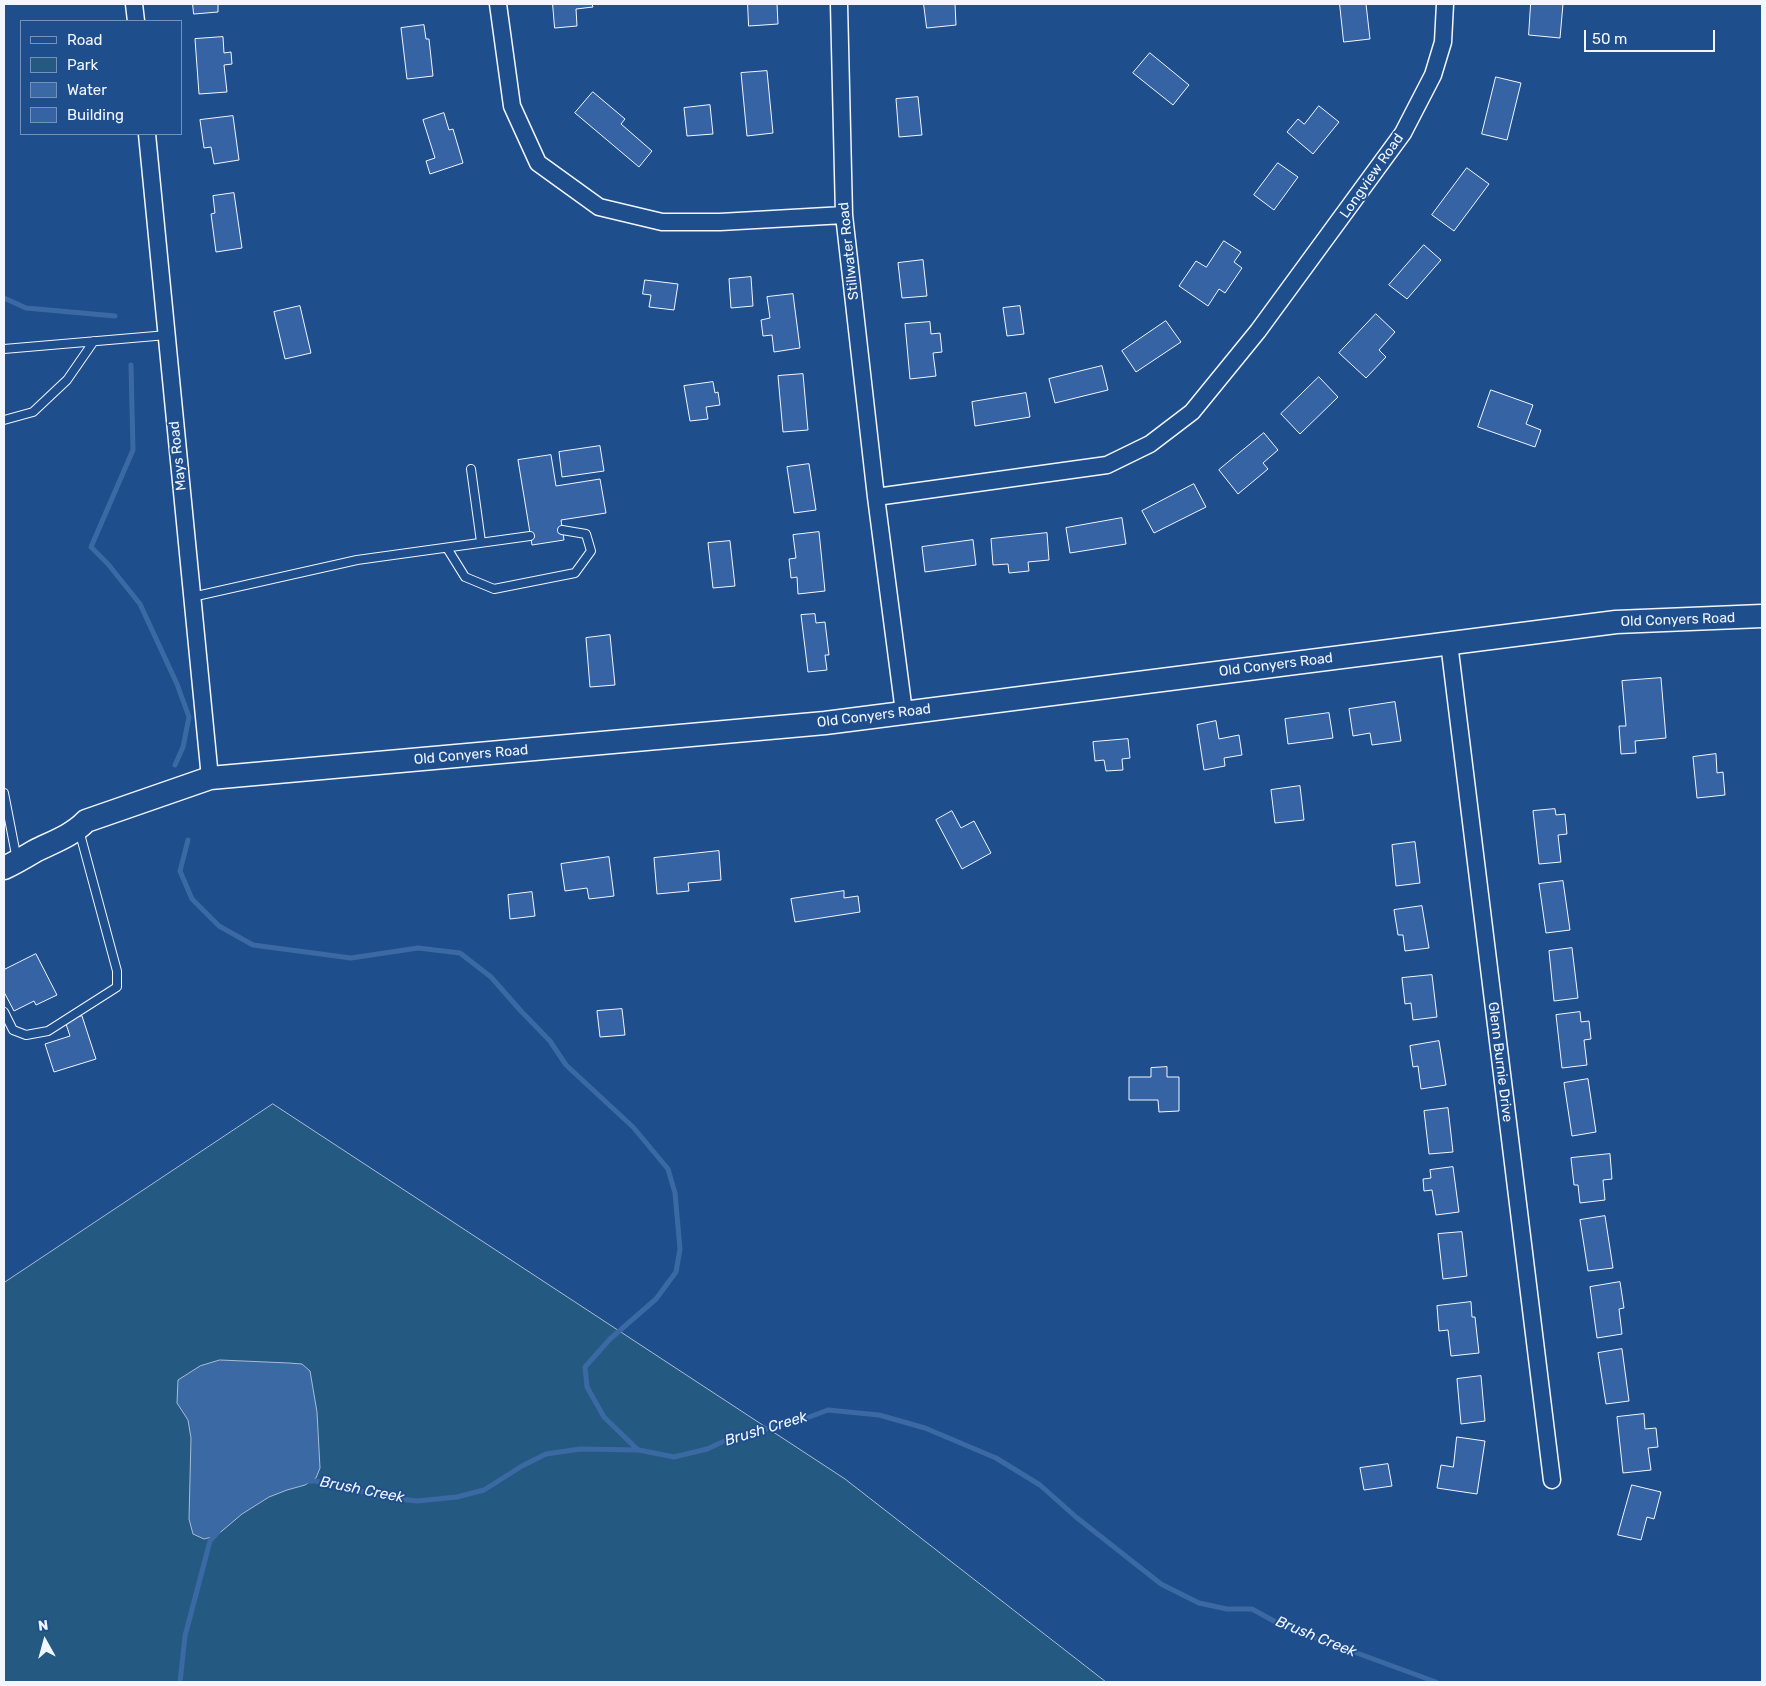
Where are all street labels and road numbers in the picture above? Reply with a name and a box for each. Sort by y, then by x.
street label: Longview Road [1337,131,1407,221]
street label: Stillwater Road [836,201,862,301]
street label: Mays Road [166,420,190,492]
street label: Old Conyers Road [1620,610,1736,630]
street label: Old Conyers Road [1218,650,1334,680]
street label: Old Conyers Road [816,701,932,731]
street label: Old Conyers Road [413,742,529,768]
street label: Glenn Burnie Drive [1484,1001,1516,1123]

